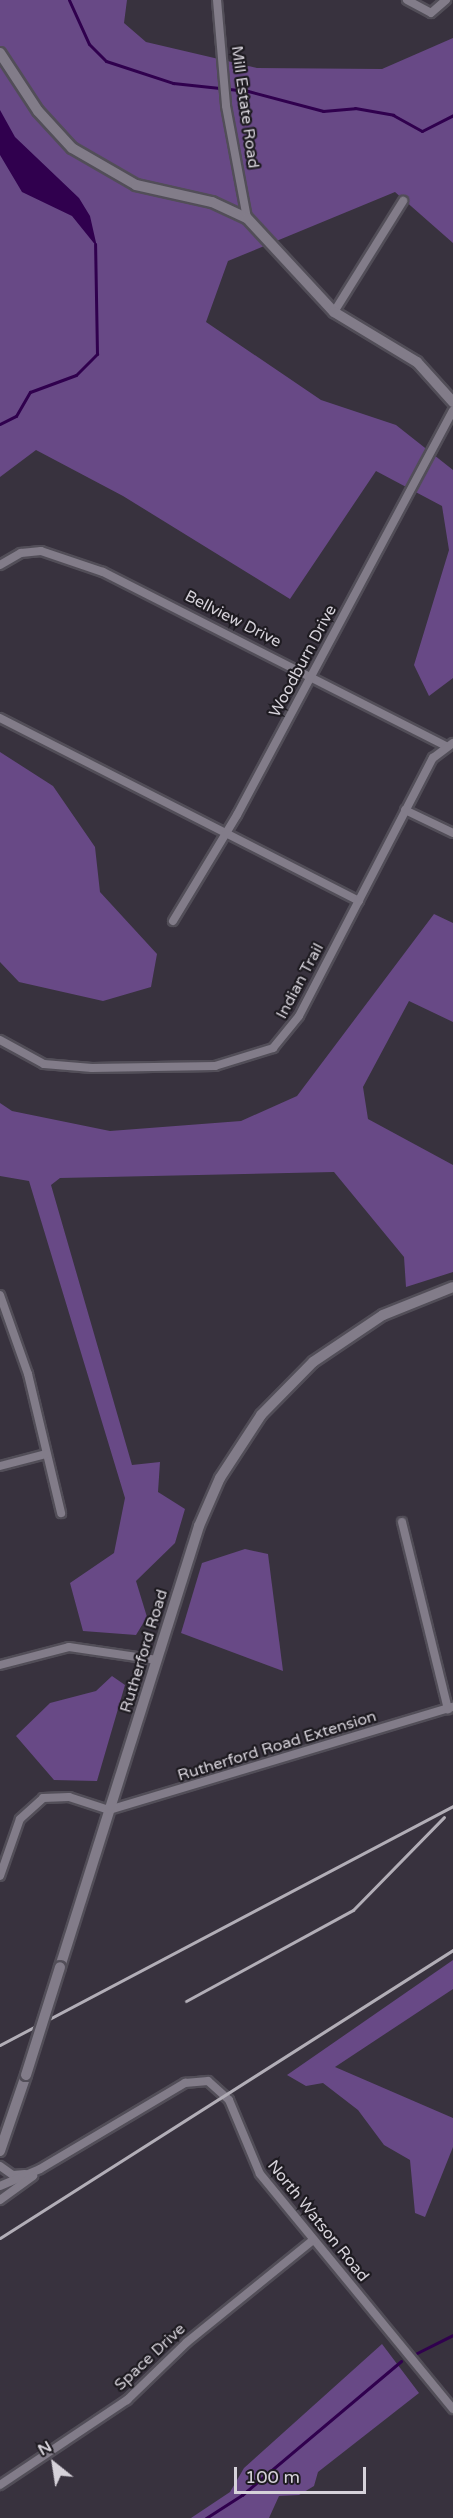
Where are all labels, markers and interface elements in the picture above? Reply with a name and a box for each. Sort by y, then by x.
street label: Mill Estate Road [227,45,263,169]
street label: Bellview Drive [182,586,284,652]
street label: Woodburn Drive [265,602,341,720]
street label: Indian Trail [272,940,328,1022]
street label: Rutherford Road [116,1587,172,1715]
street label: Rutherford Road Extension [175,1707,379,1785]
street label: North Watson Road [263,2156,373,2286]
street label: Space Drive [111,2319,189,2395]
north arrow [24,2434,84,2494]
text: N [34,2437,56,2460]
scale bar [237,2455,369,2493]
text: 100 m [245,2466,300,2488]

